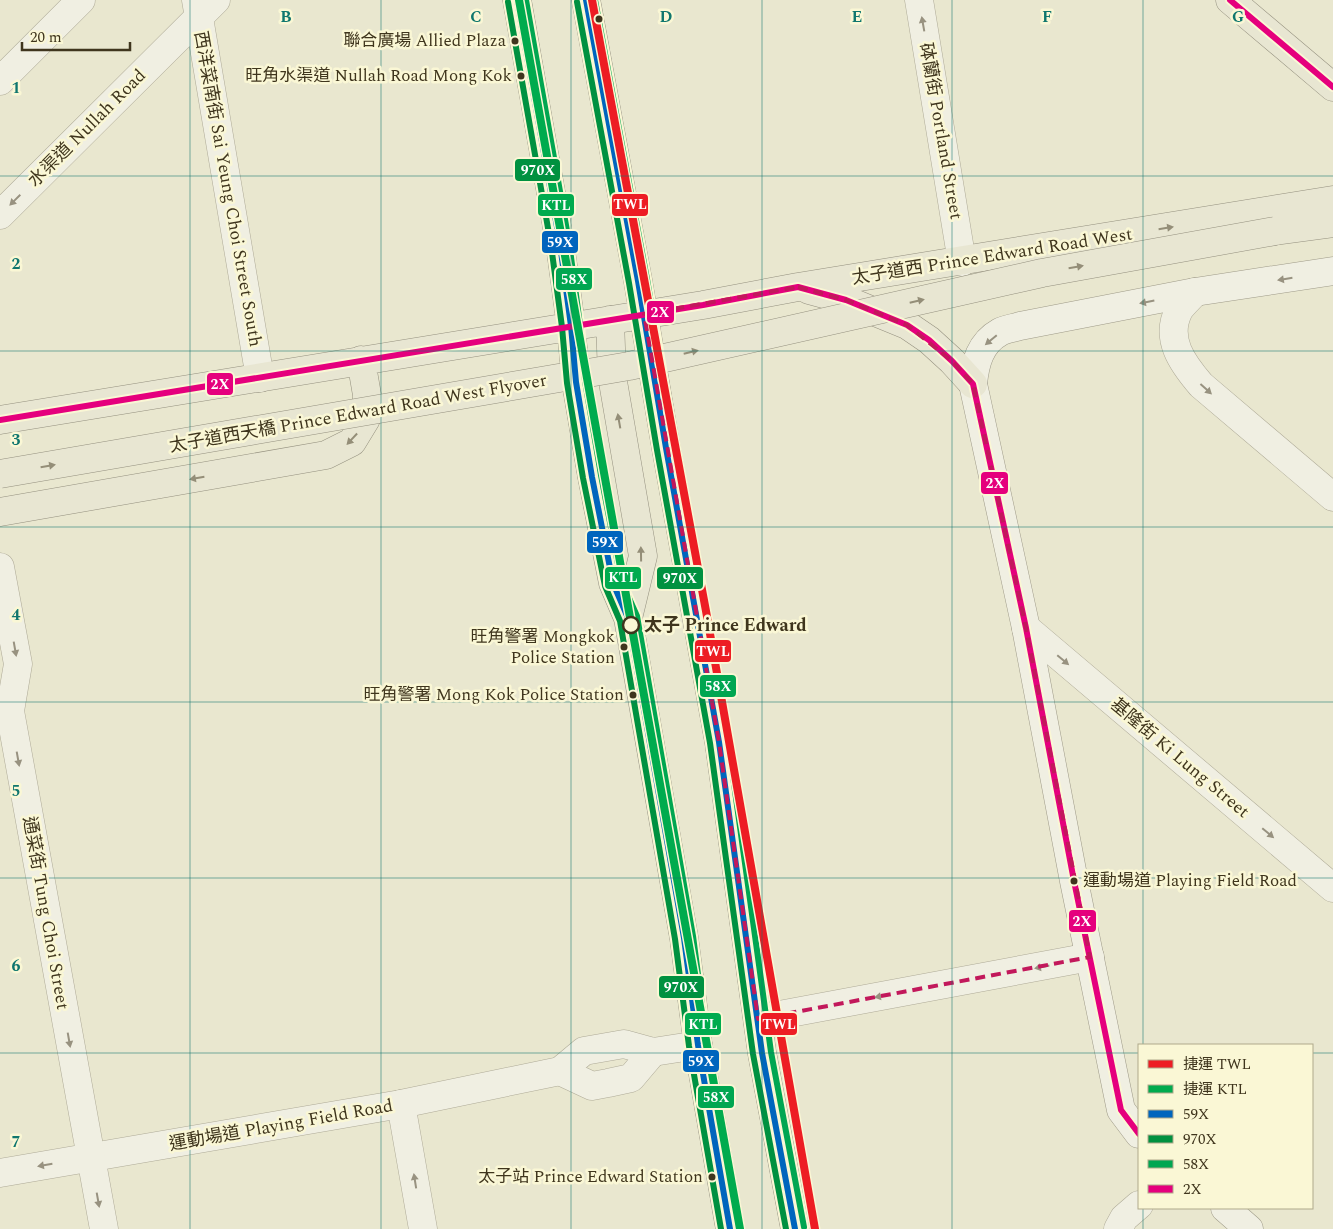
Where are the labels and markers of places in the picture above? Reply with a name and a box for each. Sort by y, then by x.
unlabelled marker [594,14,604,24]
place label: 聯合廣場 Allied Plaza [343,28,507,54]
marker: 聯合廣場 Allied Plaza [510,36,520,46]
place label: 旺角水渠道 Nullah Road Mong Kok [245,63,513,89]
marker: 旺角水渠道 Nullah Road Mong Kok [516,71,526,81]
place label: 太子 Prince Edward [644,612,807,639]
marker: 太子 Prince Edward [622,616,640,634]
place label: 旺角警署 Mongkok Police Station [471,624,616,671]
marker: 旺角警署 Mongkok Police Station [619,642,629,652]
place label: 旺角警署 Mong Kok Police Station [364,682,624,708]
marker: 旺角警署 Mong Kok Police Station [628,690,638,700]
place label: 運動場道 Playing Field Road [1083,868,1297,894]
marker: 運動場道 Playing Field Road [1069,876,1079,886]
place label: 太子站 Prince Edward Station [478,1164,703,1190]
marker: 太子站 Prince Edward Station [707,1172,717,1182]

